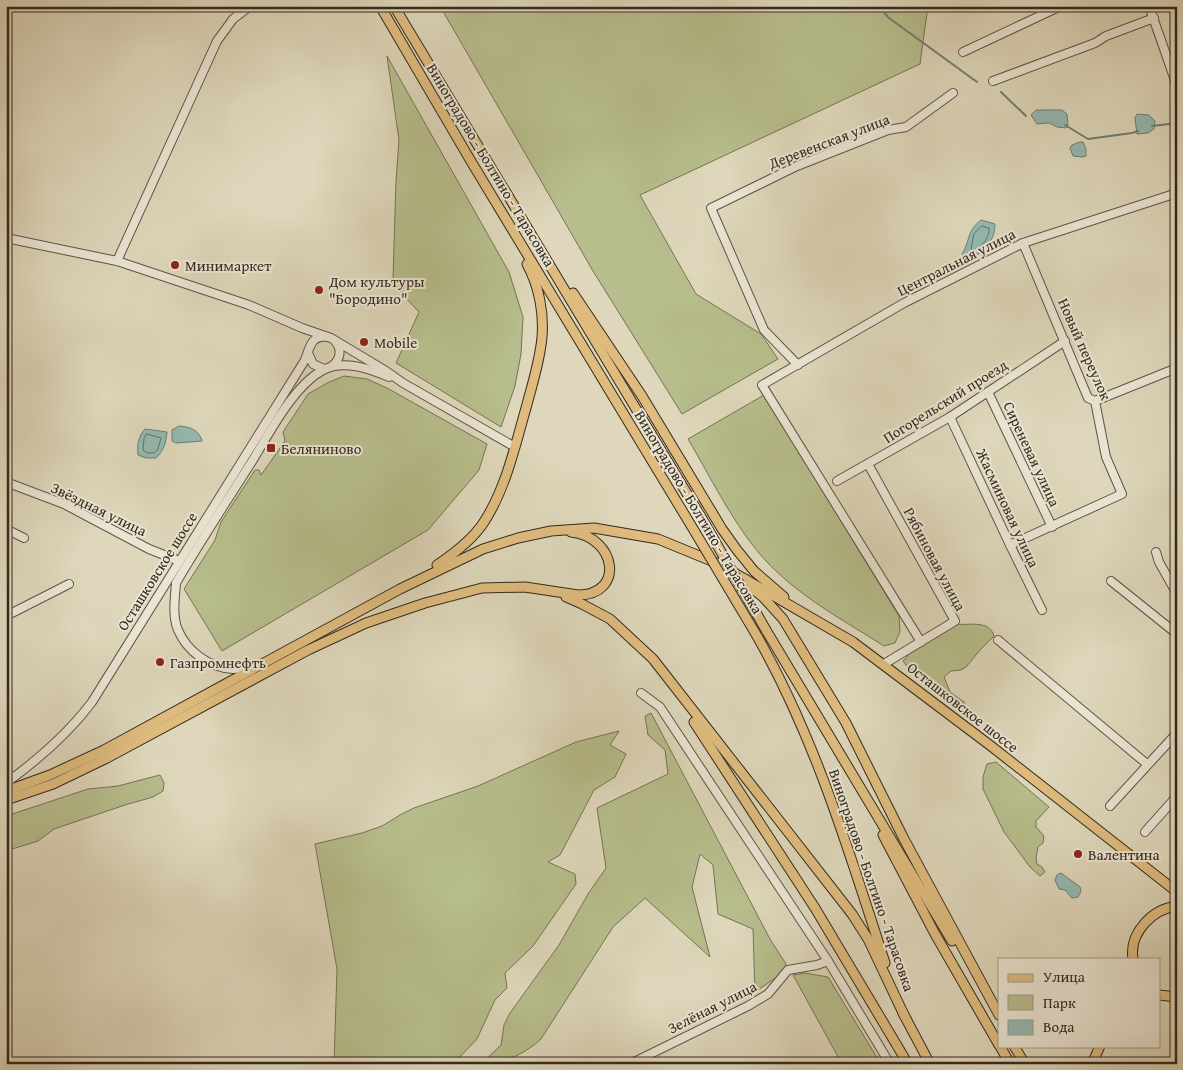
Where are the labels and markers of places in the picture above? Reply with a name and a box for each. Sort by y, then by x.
place label: Минимаркет [185,255,272,276]
marker: Минимаркет [169,259,181,271]
place label: Дом культуры "Бородино" [328,271,425,309]
marker: Дом культуры "Бородино" [313,284,325,296]
place label: Mobile [374,332,417,353]
marker: Mobile [358,336,370,348]
place label: Беляниново [281,438,362,459]
marker: Беляниново [265,442,277,454]
place label: Газпромнефть [170,652,266,673]
marker: Газпромнефть [154,656,166,668]
place label: Валентина [1088,844,1161,865]
marker: Валентина [1072,848,1084,860]

